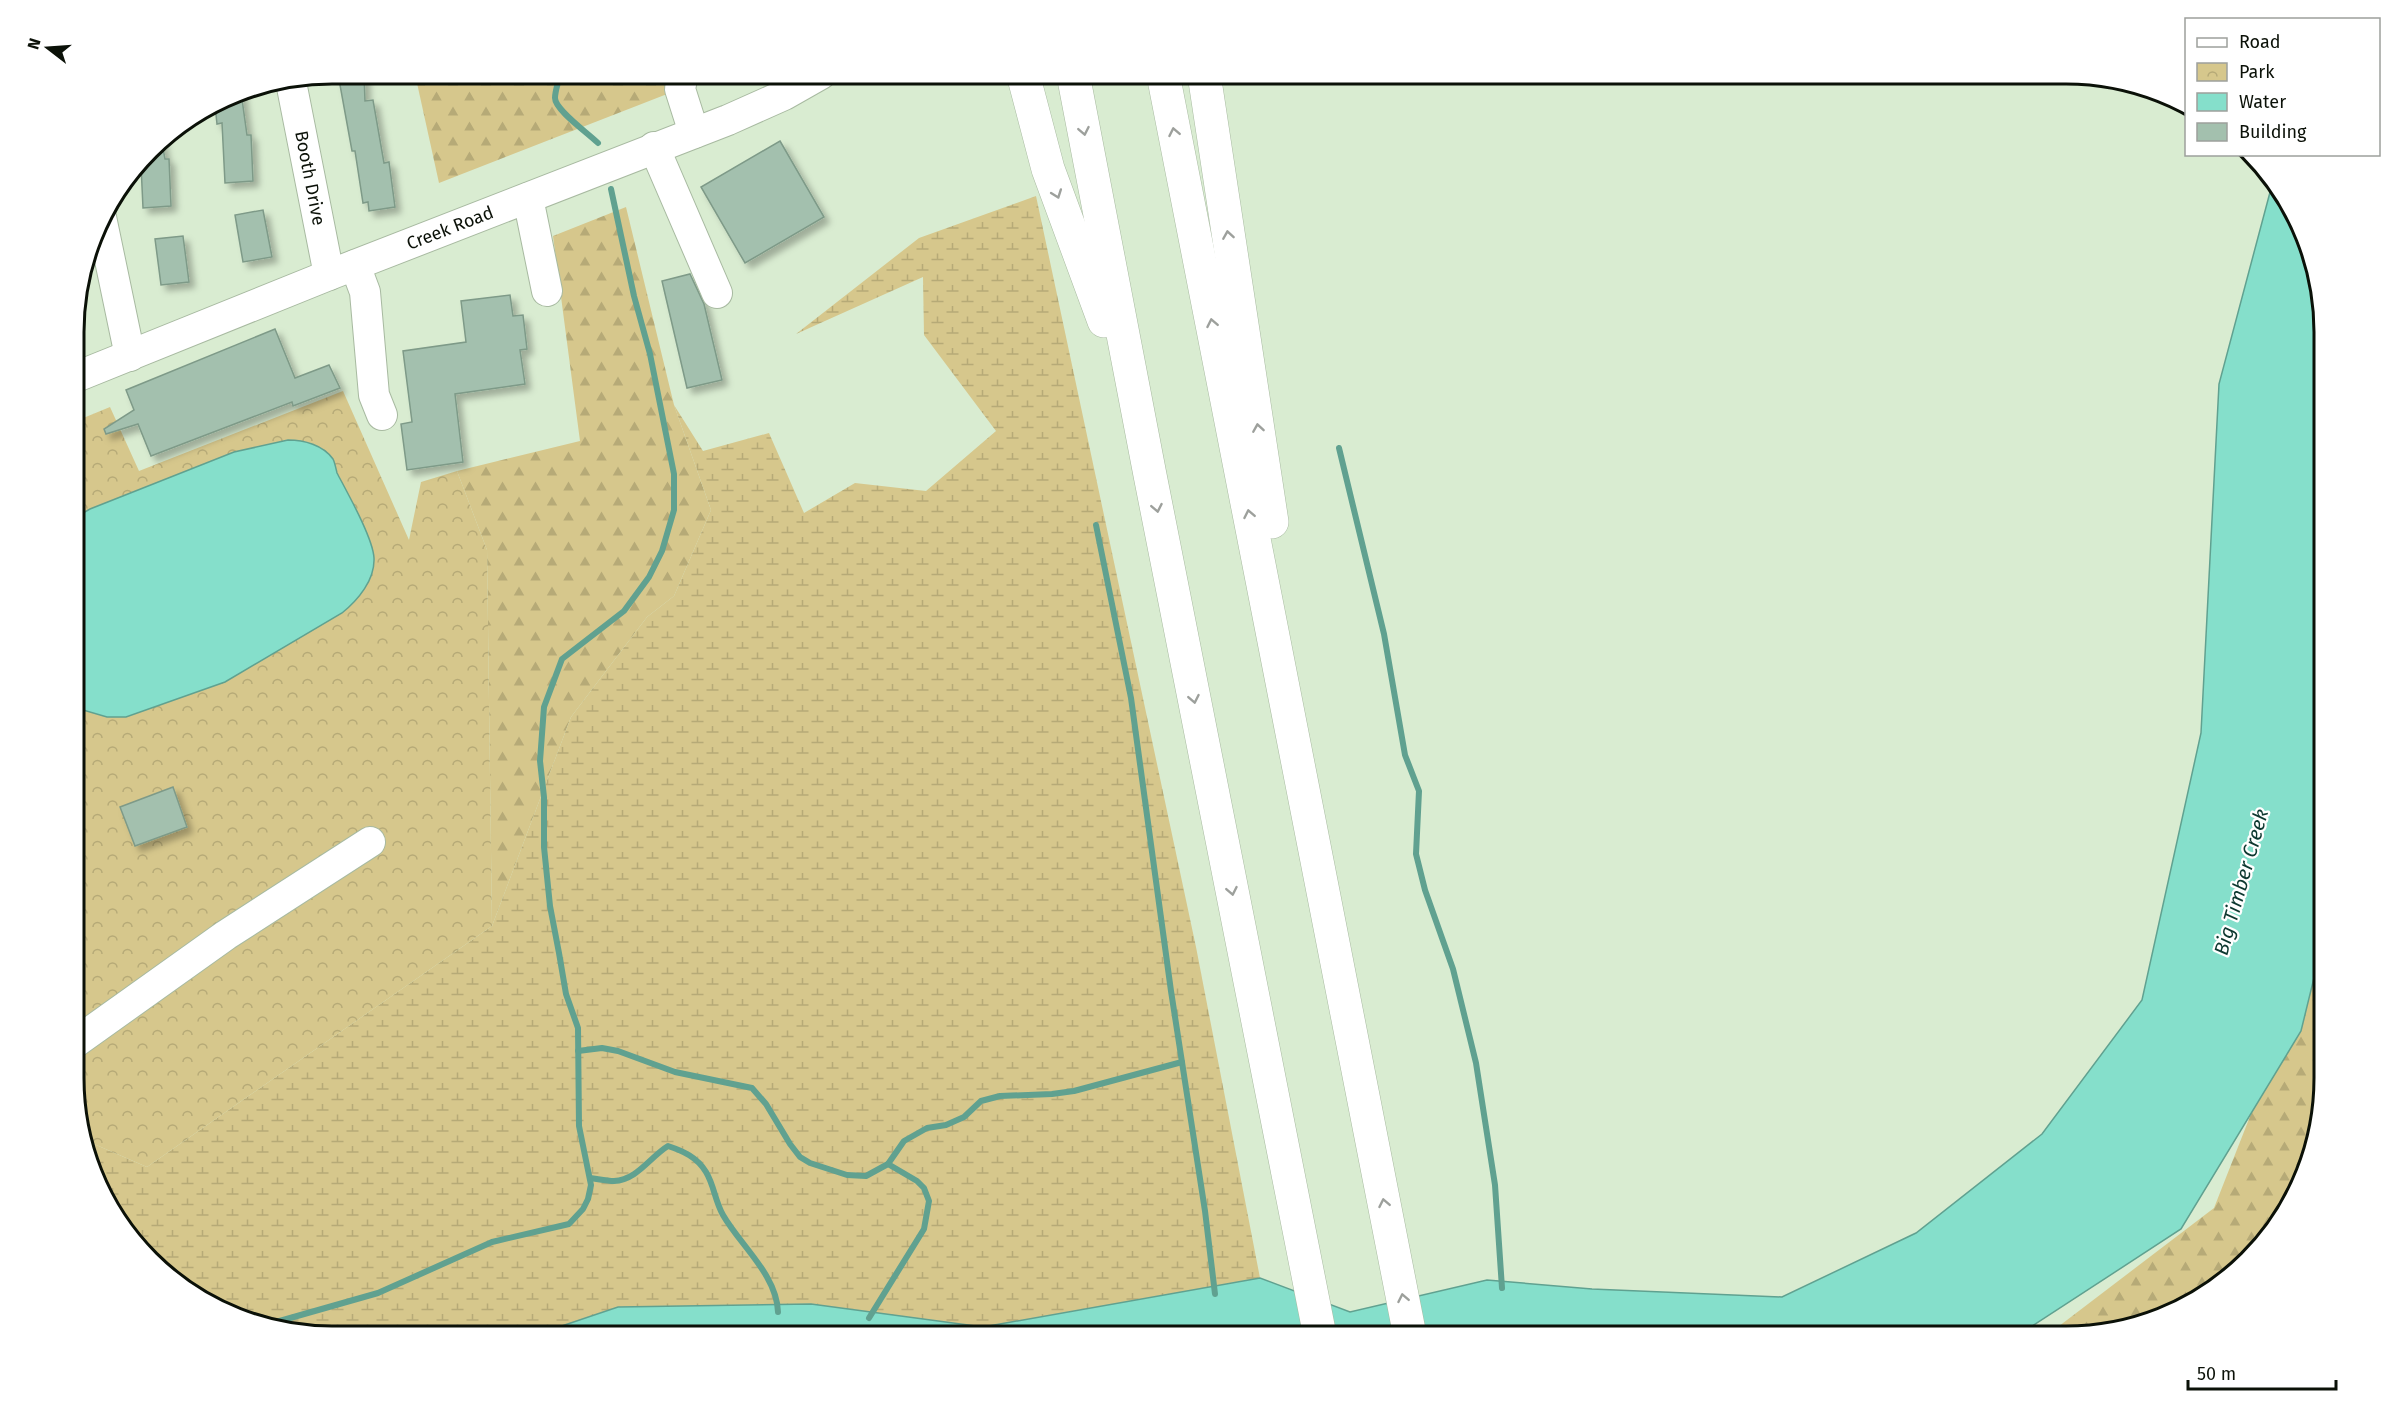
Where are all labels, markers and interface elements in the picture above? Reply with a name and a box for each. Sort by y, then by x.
north arrow [18,18,78,78]
legend [2185,18,2380,156]
text: Road [2239,31,2281,53]
text: N [23,36,45,52]
text: Park [2239,61,2275,83]
text: Water [2239,91,2286,113]
text: Building [2239,121,2307,143]
one-way arrow [1077,126,1090,136]
one-way arrow [1168,127,1181,137]
street label: Booth Drive [290,129,330,227]
one-way arrow [1050,188,1063,199]
street label: Creek Road [403,201,497,255]
one-way arrow [1223,230,1235,239]
one-way arrow [1206,318,1219,328]
one-way arrow [1252,423,1264,432]
one-way arrow [1150,503,1163,513]
one-way arrow [1243,510,1256,520]
one-way arrow [1187,694,1200,704]
water label: Big Timber Creek [2209,806,2273,958]
one-way arrow [1225,885,1238,895]
one-way arrow [1378,1198,1391,1208]
one-way arrow [1397,1293,1410,1303]
scale bar [2188,1353,2336,1391]
text: 50 m [2197,1363,2236,1385]

